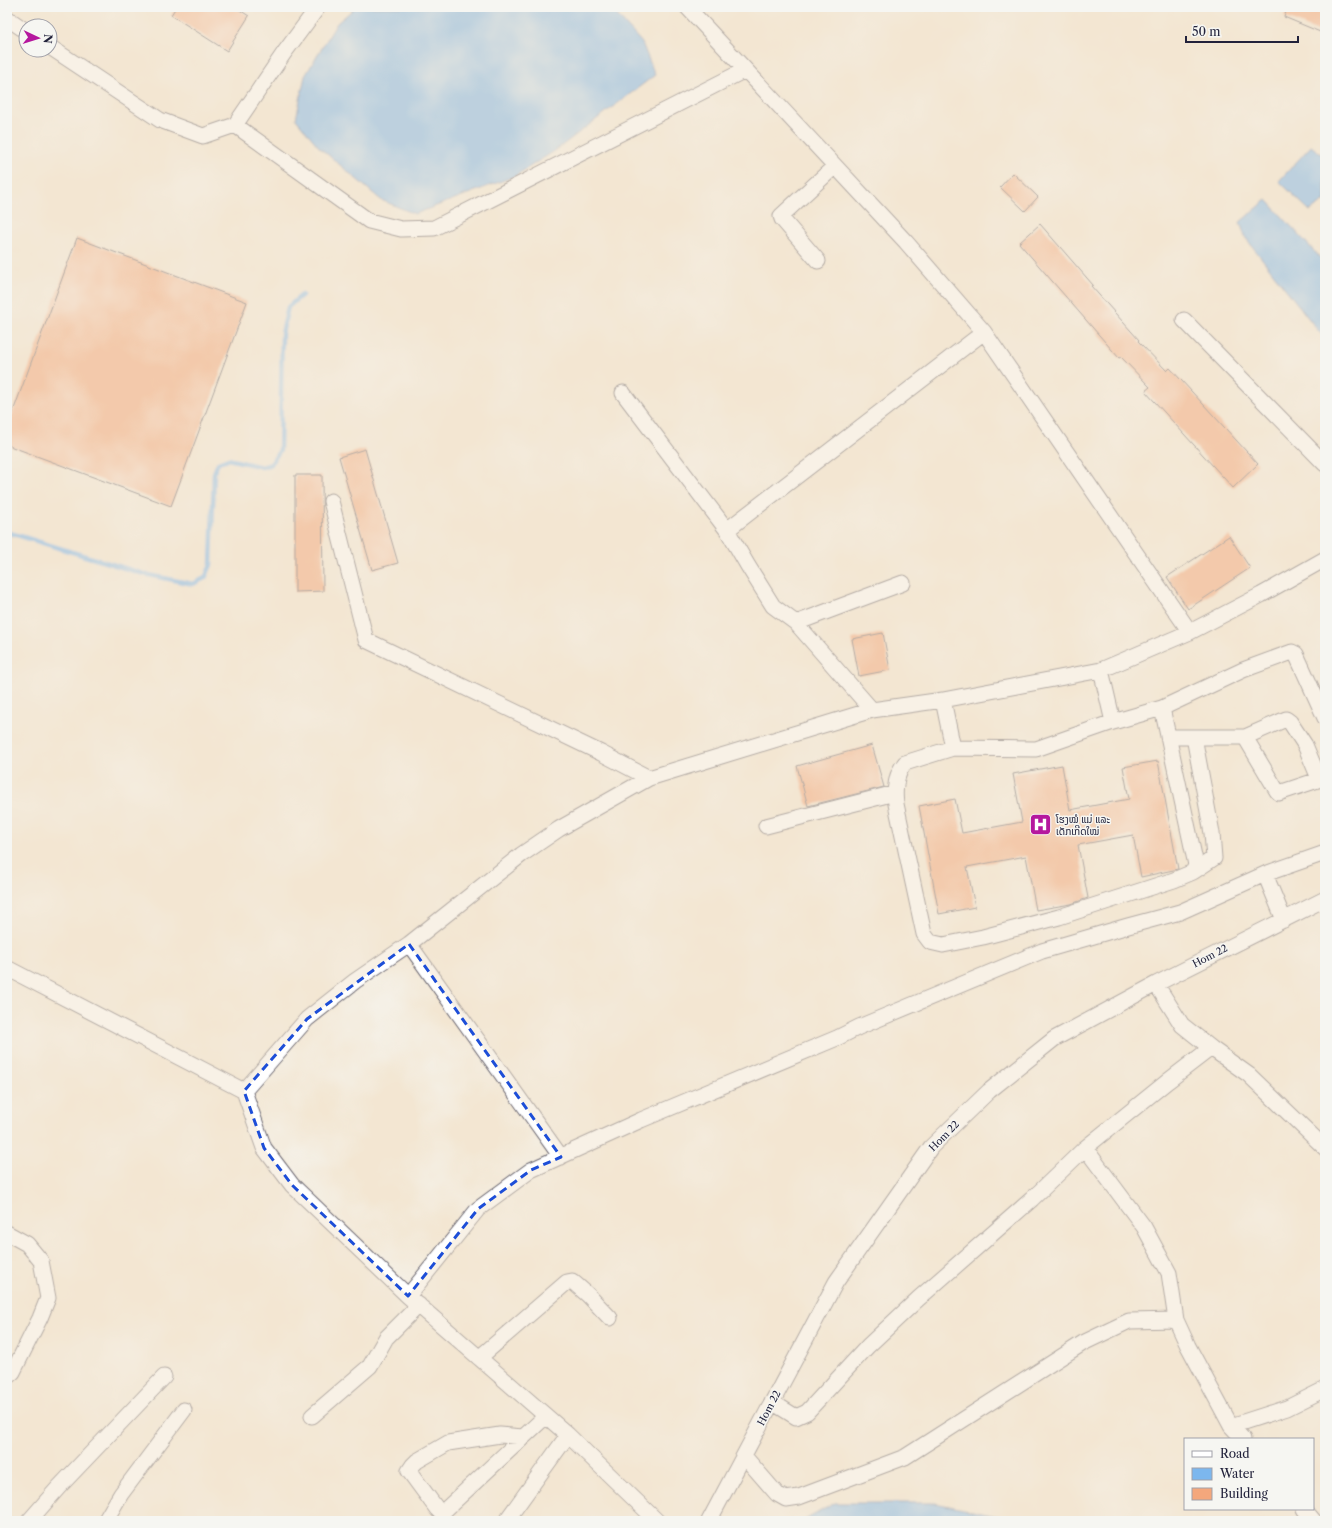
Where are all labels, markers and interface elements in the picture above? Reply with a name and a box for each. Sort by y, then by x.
north arrow [18,18,58,58]
scale bar [1186,18,1298,44]
text: 50 m [1192,24,1221,39]
text: N [41,33,55,44]
hospital icon: ໂຮງໝໍ ແມ່ ແລະ ເດັກເກີດໃໝ່ [1028,812,1054,838]
place label: ໂຮງໝໍ ແມ່ ແລະ ເດັກເກີດໃໝ່ [1055,813,1111,838]
street label: Hom 22 [1190,941,1230,970]
street label: Hom 22 [926,1118,962,1154]
street label: Hom 22 [754,1388,784,1428]
legend [1184,1438,1314,1510]
text: Road [1220,1446,1250,1461]
text: Water [1219,1466,1254,1481]
text: Building [1220,1486,1268,1501]

